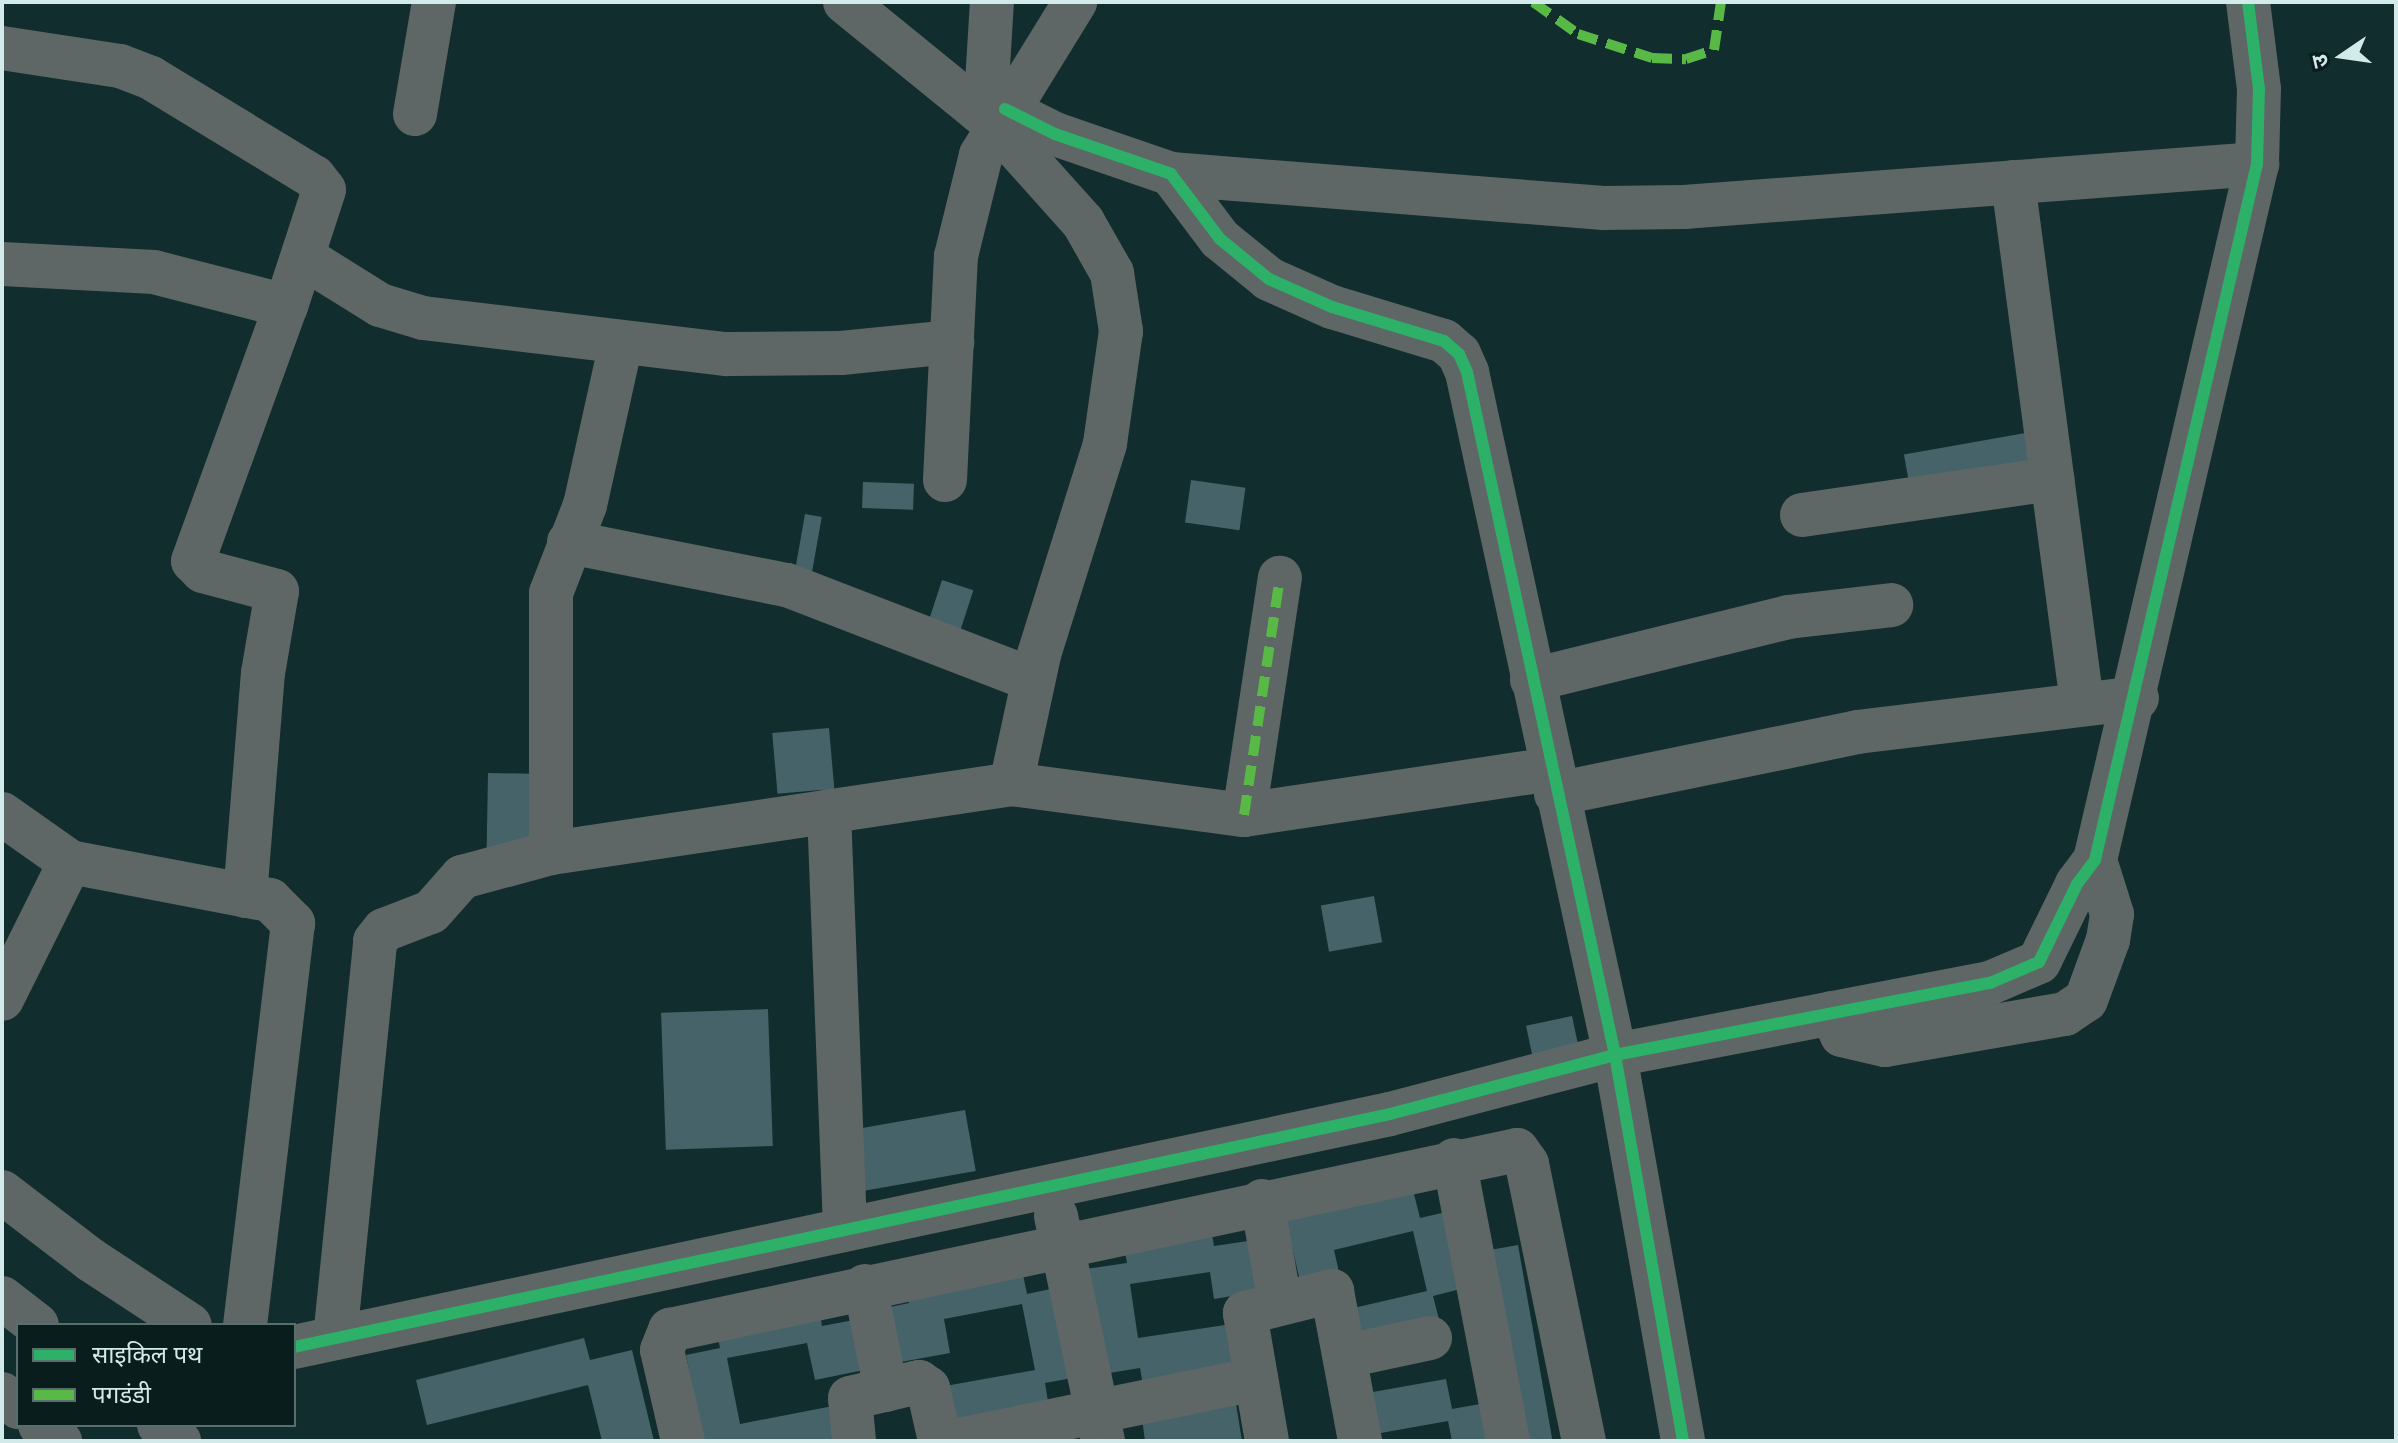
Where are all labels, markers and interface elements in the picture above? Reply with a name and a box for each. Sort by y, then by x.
north arrow [2302,16,2382,96]
text: उ [2303,52,2335,71]
legend [16,1323,296,1427]
text: साइकिल पथ [92,1337,202,1370]
text: पगडंडी [92,1377,151,1410]

